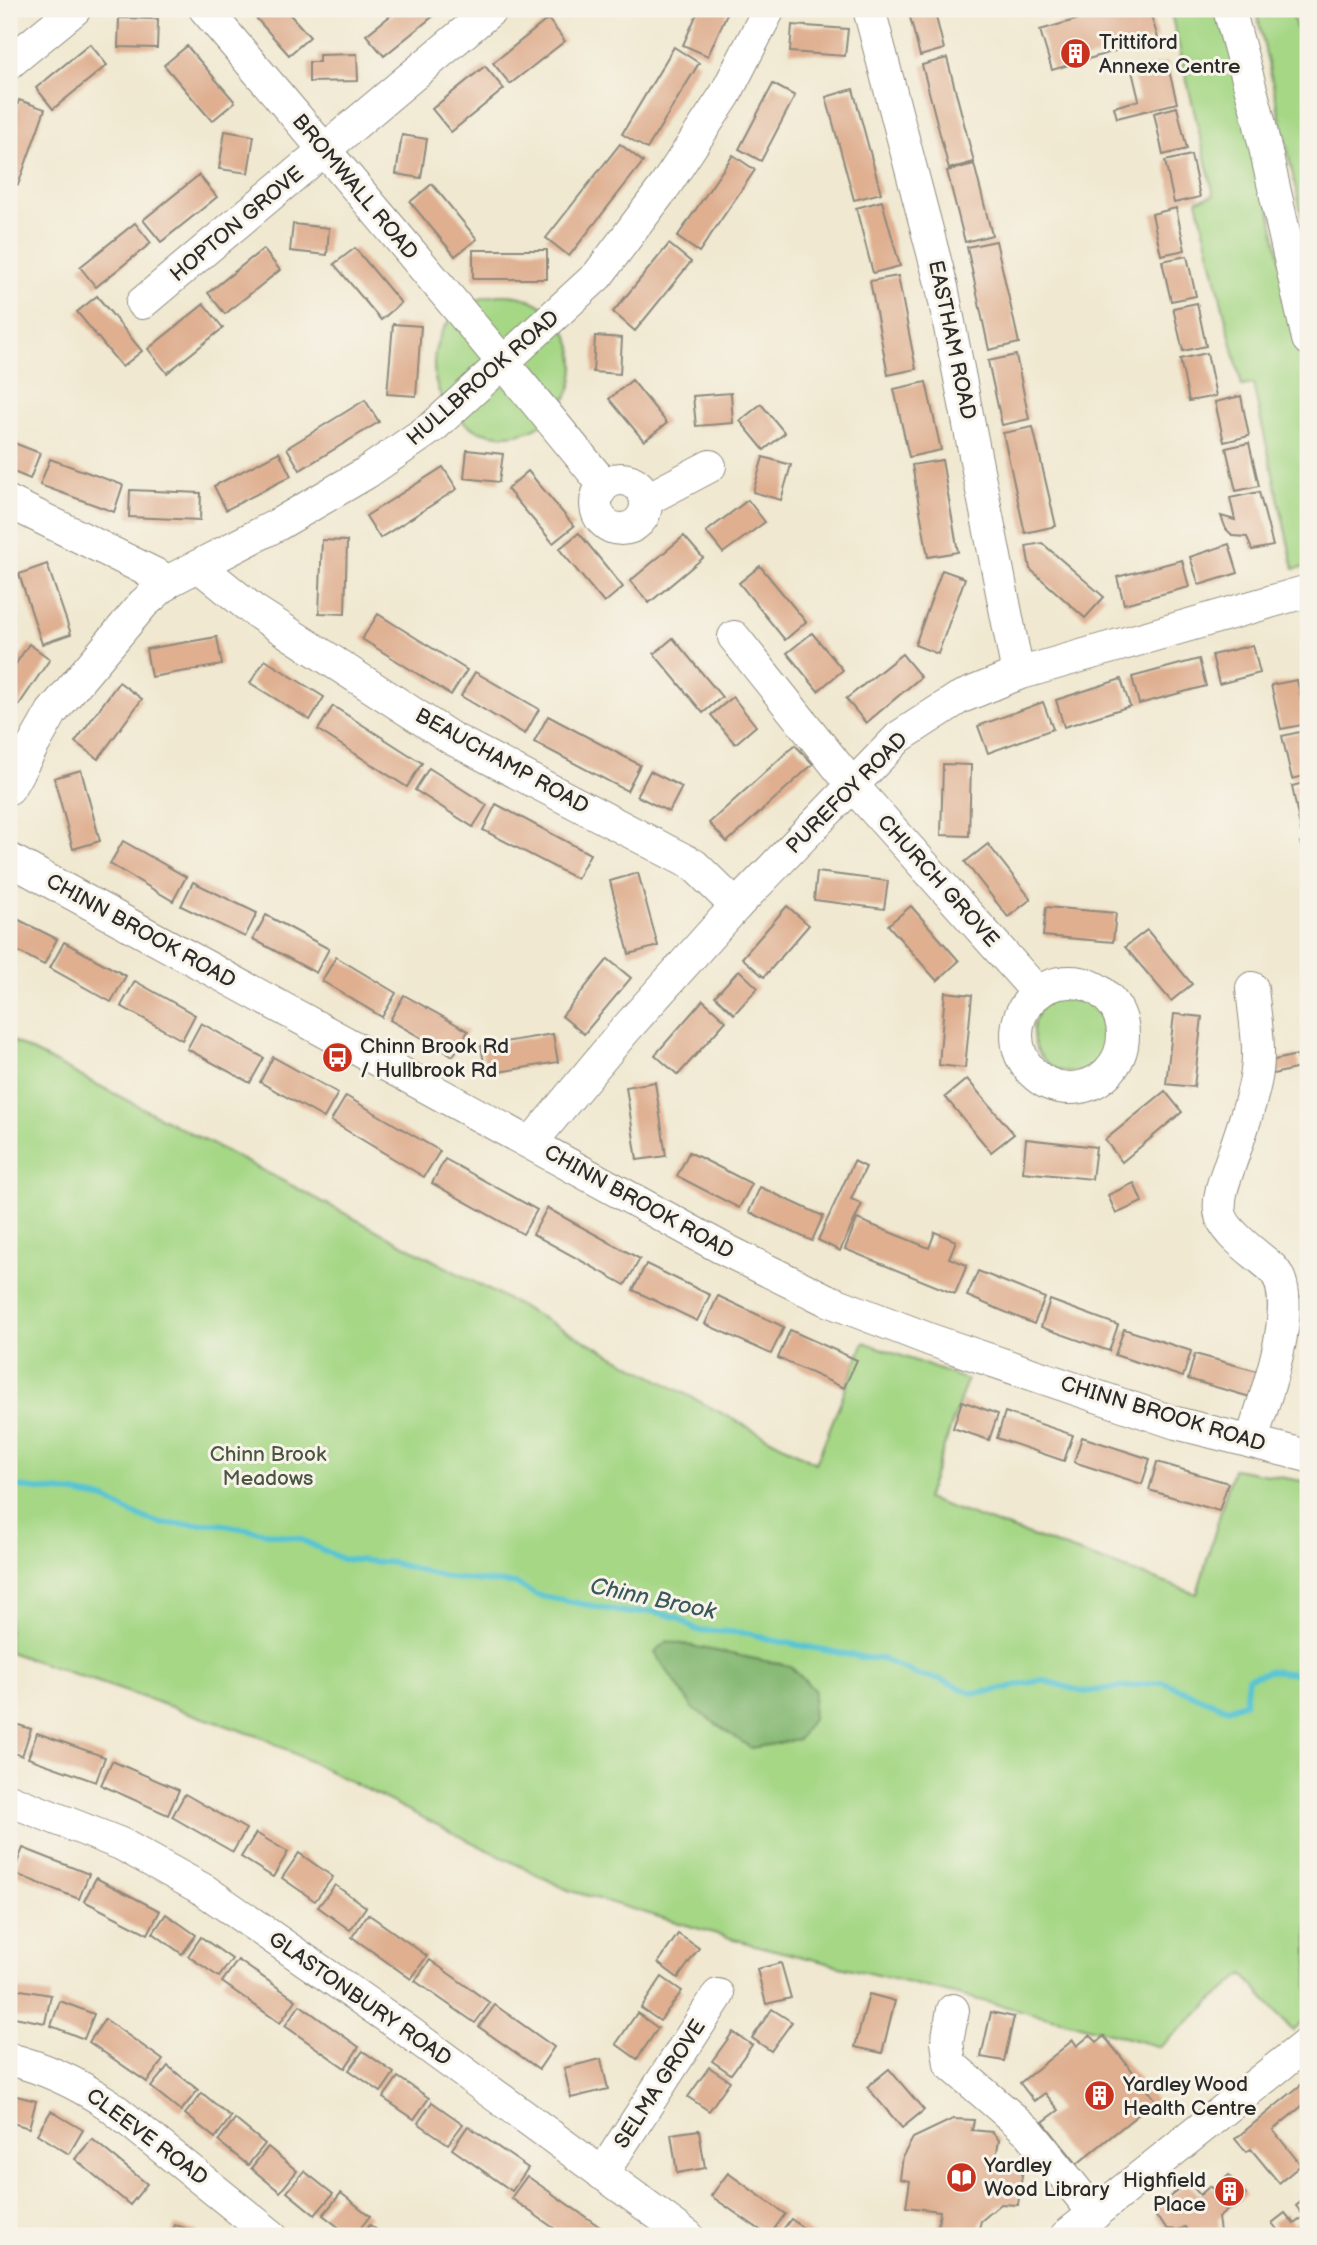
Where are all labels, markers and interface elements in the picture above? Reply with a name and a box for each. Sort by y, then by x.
place label: Trittiford Annexe Centre [1099,30,1240,79]
building icon: Trittiford Annexe Centre [1059,37,1093,71]
street label: BROMWALL ROAD [287,109,423,265]
street label: HOPTON GROVE [165,161,309,287]
street label: EASTHAM ROAD [923,258,981,422]
street label: HULLBROOK ROAD [402,305,564,451]
street label: BEAUCHAMP ROAD [411,703,593,819]
street label: PUREFOY ROAD [781,727,913,859]
street label: CHURCH GROVE [872,810,1004,952]
street label: CHINN BROOK ROAD [42,868,240,994]
place label: Chinn Brook Rd / Hullbrook Rd [360,1034,509,1083]
bus stop icon: Chinn Brook Rd / Hullbrook Rd [320,1041,354,1075]
street label: CHINN BROOK ROAD [540,1139,738,1265]
street label: CHINN BROOK ROAD [1058,1371,1268,1457]
park label: Chinn Brook Meadows [210,1442,327,1491]
water label: Chinn Brook [588,1572,719,1626]
street label: GLASTONBURY ROAD [264,1926,456,2072]
street label: SELMA GROVE [609,2015,711,2153]
place label: Yardley Wood Health Centre [1122,2072,1256,2121]
building icon: Yardley Wood Health Centre [1083,2079,1117,2113]
street label: CLEEVE ROAD [81,2083,213,2191]
place label: Yardley Wood Library [983,2153,1110,2202]
library icon: Yardley Wood Library [944,2160,978,2194]
place label: Highfield Place [1123,2168,1206,2217]
building icon: Highfield Place [1212,2175,1246,2209]

